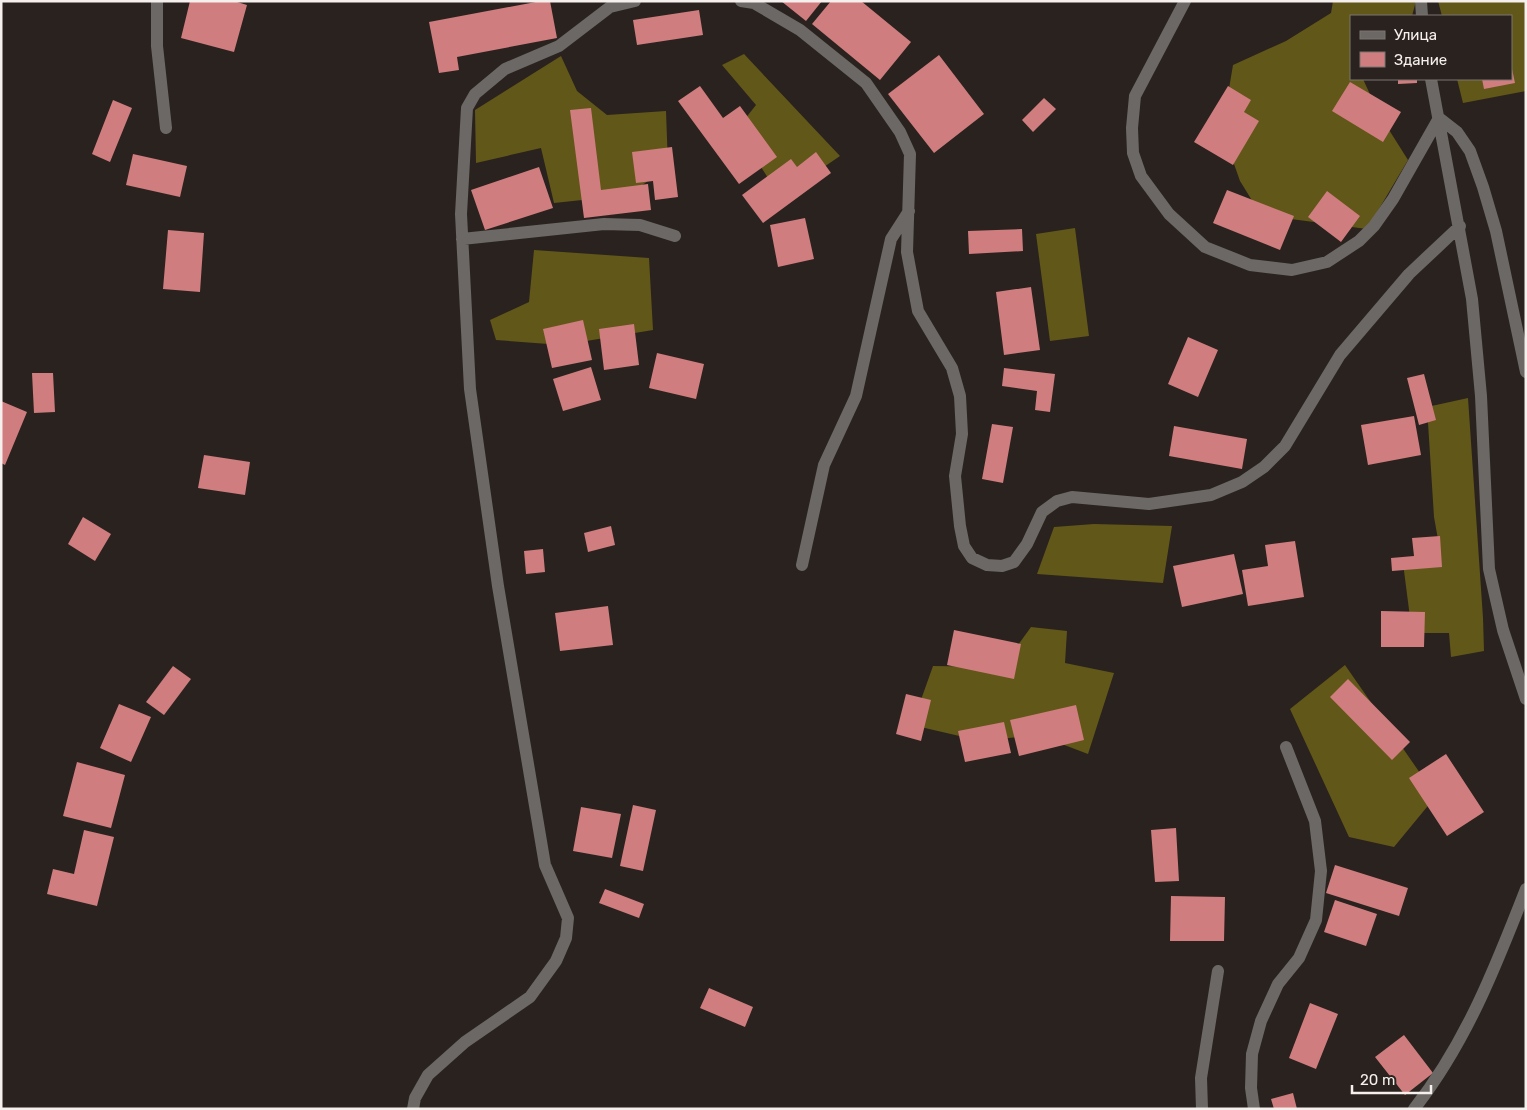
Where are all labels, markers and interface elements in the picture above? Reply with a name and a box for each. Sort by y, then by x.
legend [1350,15,1512,80]
text: Улица [1394,26,1437,44]
text: Здание [1394,51,1447,69]
scale bar [1352,1062,1431,1094]
text: 20 m [1360,1071,1395,1089]

